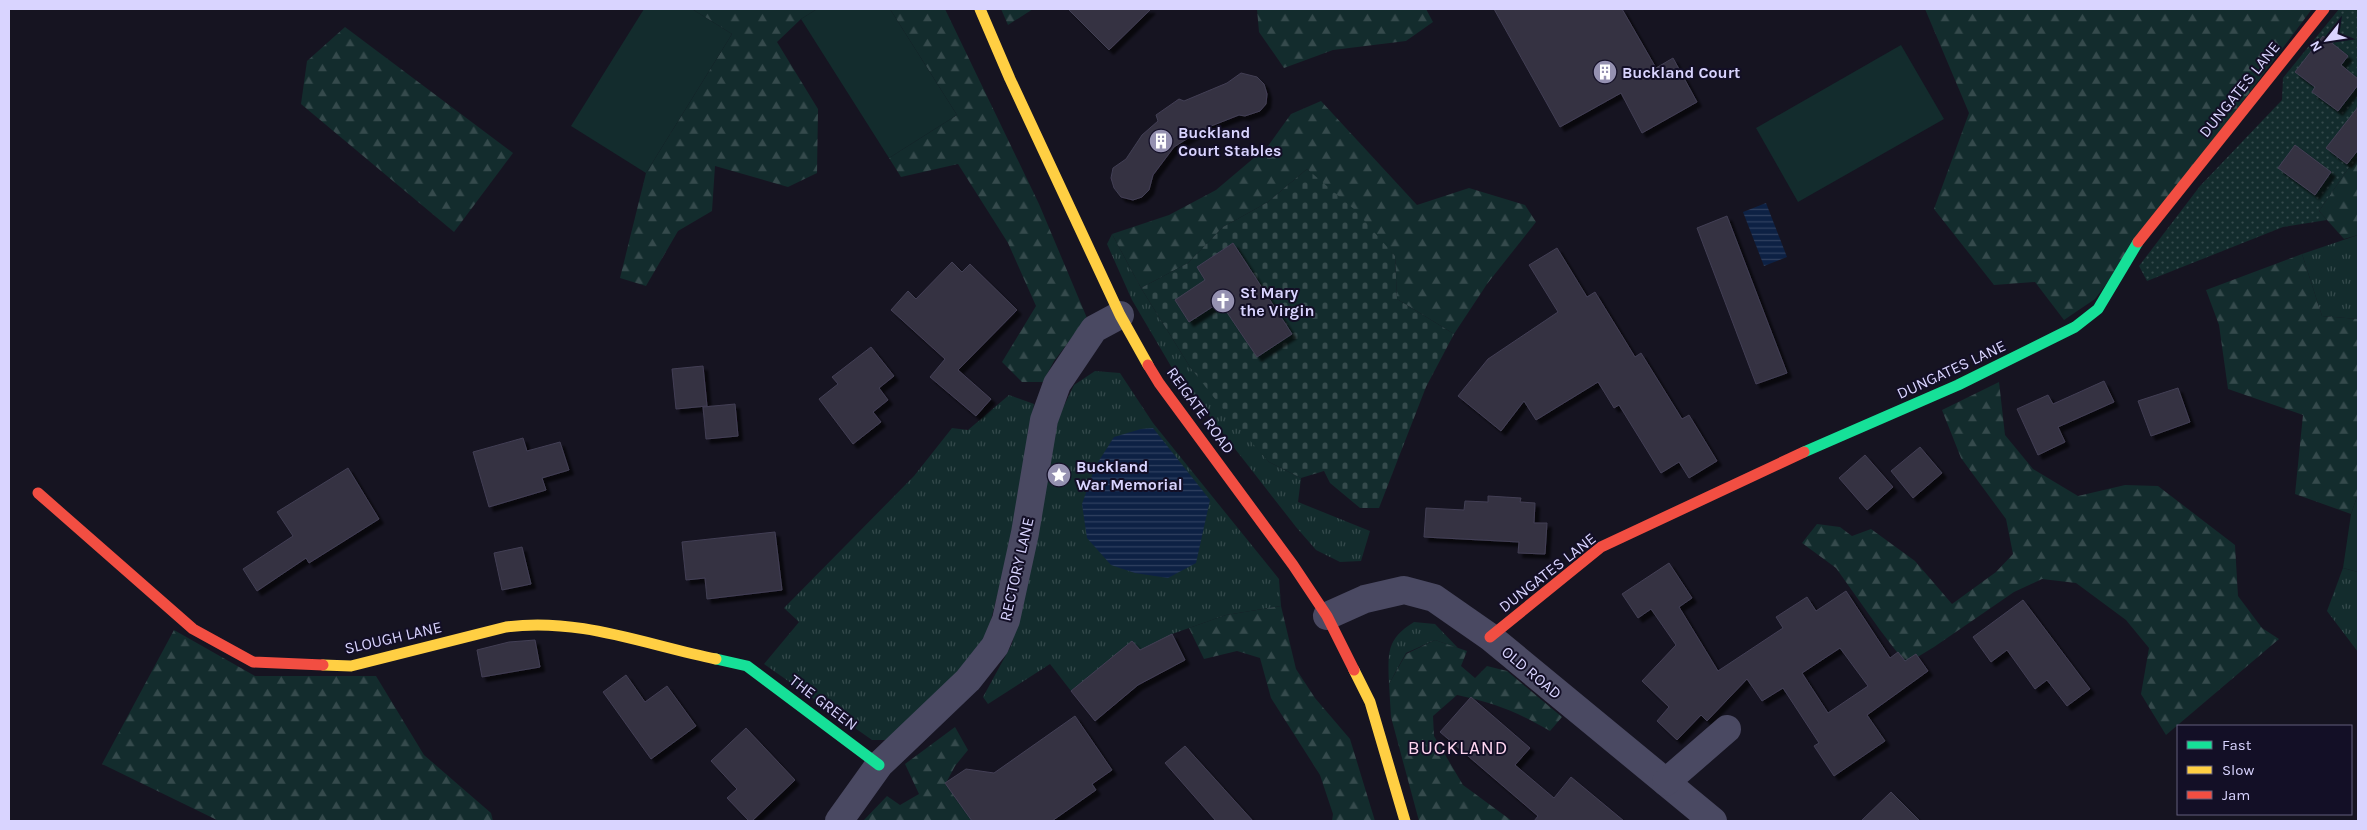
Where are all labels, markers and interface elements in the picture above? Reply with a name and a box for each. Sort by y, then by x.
north arrow [2302,15,2352,65]
street label: DUNGATES LANE [2195,38,2284,141]
text: N [2306,38,2326,55]
building icon: Buckland Court [1592,59,1618,85]
place label: Buckland Court [1622,63,1740,82]
place label: Buckland Court Stables [1178,123,1281,160]
building icon: Buckland Court Stables [1148,128,1174,154]
place label: St Mary the Virgin [1240,283,1314,320]
church icon: St Mary the Virgin [1210,288,1236,314]
street label: DUNGATES LANE [1894,336,2009,403]
street label: REIGATE ROAD [1163,363,1238,457]
place label: Buckland War Memorial [1076,457,1183,494]
place icon: Buckland War Memorial [1046,462,1072,488]
street label: RECTORY LANE [995,515,1038,623]
street label: DUNGATES LANE [1495,529,1600,616]
street label: SLOUGH LANE [343,617,444,658]
street label: OLD ROAD [1498,642,1565,703]
street label: THE GREEN [786,671,862,734]
legend [2177,725,2352,815]
text: Fast [2222,736,2252,754]
district label: BUCKLAND [1408,737,1508,759]
text: Slow [2222,761,2254,779]
text: Jam [2222,786,2250,804]

